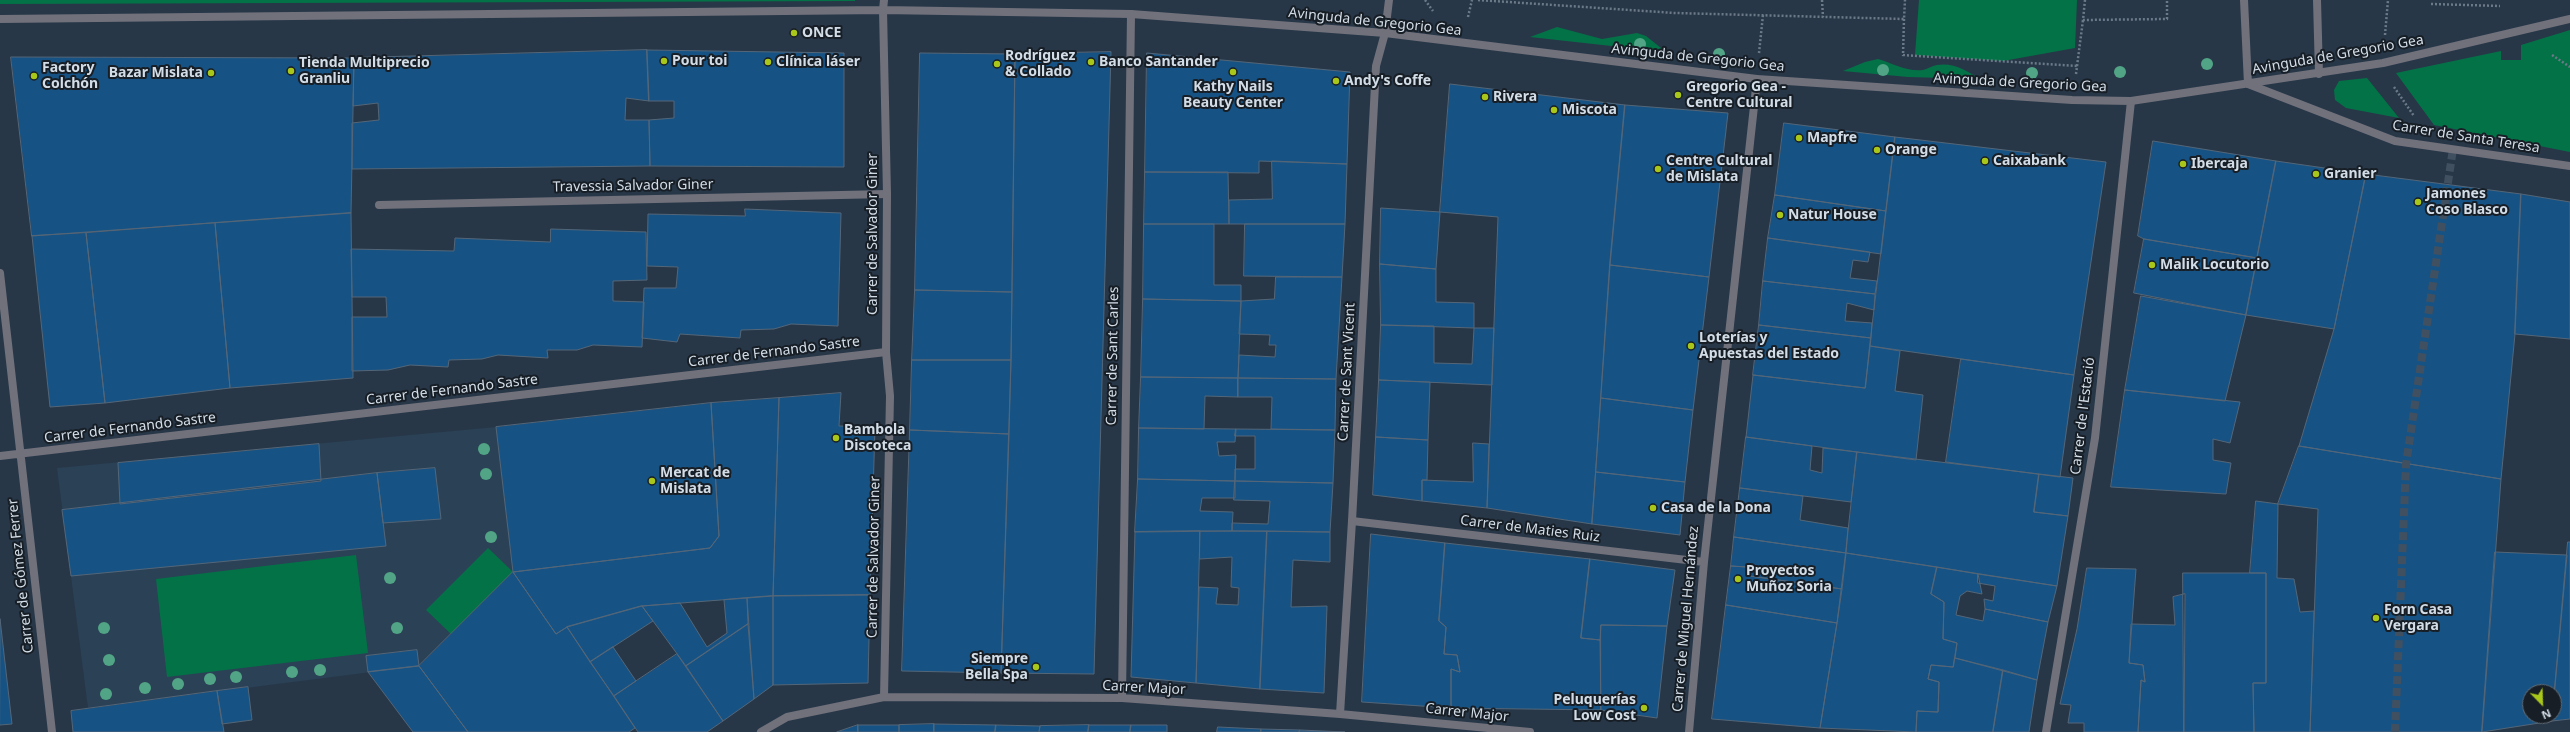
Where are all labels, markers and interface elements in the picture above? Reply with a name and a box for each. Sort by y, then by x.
street label: Avinguda de Gregorio Gea [1288,5,1462,39]
place label: ONCE [802,25,841,41]
marker: ONCE [789,28,799,38]
street label: Avinguda de Gregorio Gea [2251,32,2425,78]
street label: Avinguda de Gregorio Gea [1611,41,1785,75]
place label: Rodríguez & Collado [1005,48,1075,80]
place label: Pour toi [672,53,727,69]
place label: Clínica láser [776,54,860,70]
place label: Banco Santander [1099,54,1218,70]
place label: Tienda Multiprecio Granliu [299,55,430,88]
marker: Pour toi [659,56,669,66]
marker: Clínica láser [763,57,773,67]
marker: Banco Santander [1086,57,1096,67]
marker: Rodríguez & Collado [992,59,1002,69]
place label: Factory Colchón [42,60,98,92]
place label: Bazar Mislata [109,65,203,81]
marker: Tienda Multiprecio Granliu [286,66,296,76]
marker: Kathy Nails Beauty Center [1228,67,1238,77]
marker: Bazar Mislata [206,68,216,78]
street label: Avinguda de Gregorio Gea [1933,70,2107,96]
marker: Factory Colchón [29,71,39,81]
place label: Andy's Coffe [1344,73,1431,89]
marker: Andy's Coffe [1331,76,1341,86]
place label: Kathy Nails Beauty Center [1183,79,1283,112]
place label: Gregorio Gea - Centre Cultural [1686,79,1792,112]
place label: Rivera [1493,89,1537,105]
marker: Gregorio Gea - Centre Cultural [1673,90,1683,100]
marker: Rivera [1480,92,1490,102]
place label: Miscota [1562,102,1617,118]
marker: Miscota [1549,105,1559,115]
street label: Carrer de Santa Teresa [2391,117,2541,157]
place label: Mapfre [1807,130,1857,146]
marker: Mapfre [1794,133,1804,143]
place label: Orange [1885,142,1937,158]
marker: Orange [1872,145,1882,155]
street label: Carrer de Salvador Giner [865,153,881,315]
place label: Centre Cultural de Mislata [1666,153,1772,186]
place label: Caixabank [1993,153,2066,169]
marker: Caixabank [1980,156,1990,166]
place label: Ibercaja [2191,156,2248,172]
marker: Ibercaja [2178,159,2188,169]
marker: Centre Cultural de Mislata [1653,164,1663,174]
place label: Granier [2324,166,2376,182]
marker: Granier [2311,169,2321,179]
street label: Travessia Salvador Giner [553,176,713,196]
place label: Jamones Coso Blasco [2426,186,2508,218]
marker: Jamones Coso Blasco [2413,197,2423,207]
place label: Natur House [1788,207,1877,223]
marker: Natur House [1775,210,1785,220]
place label: Malik Locutorio [2160,257,2269,273]
marker: Malik Locutorio [2147,260,2157,270]
street label: Carrer de Sant Carles [1103,286,1123,426]
street label: Carrer de Sant Vicent [1335,302,1359,442]
place label: Loterías y Apuestas del Estado [1699,330,1839,362]
street label: Carrer de Fernando Sastre [687,333,861,371]
marker: Loterías y Apuestas del Estado [1686,341,1696,351]
street label: Carrer de l'Estació [2067,356,2099,476]
street label: Carrer de Fernando Sastre [365,371,539,409]
street label: Carrer de Fernando Sastre [43,409,217,447]
place label: Bambola Discoteca [844,422,911,454]
marker: Bambola Discoteca [831,433,841,443]
place label: Mercat de Mislata [660,465,730,498]
marker: Mercat de Mislata [647,476,657,486]
street label: Carrer de Salvador Giner [864,476,884,638]
street label: Carrer de Gómez Ferrer [5,498,37,654]
place label: Casa de la Dona [1661,500,1771,516]
marker: Casa de la Dona [1648,503,1658,513]
street label: Carrer de Maties Ruiz [1459,512,1601,546]
street label: Carrer de Miguel Hernández [1670,525,1702,713]
place label: Proyectos Muñoz Soria [1746,563,1832,596]
marker: Proyectos Muñoz Soria [1733,574,1743,584]
place label: Forn Casa Vergara [2384,602,2452,634]
marker: Forn Casa Vergara [2371,613,2381,623]
place label: Siempre Bella Spa [965,651,1028,684]
marker: Siempre Bella Spa [1031,662,1041,672]
street label: Carrer Major [1102,677,1186,699]
north arrow [2522,684,2562,724]
place label: Peluquerías Low Cost [1554,692,1636,724]
street label: Carrer Major [1424,700,1510,726]
marker: Peluquerías Low Cost [1639,703,1649,713]
text: N [2539,706,2554,723]

